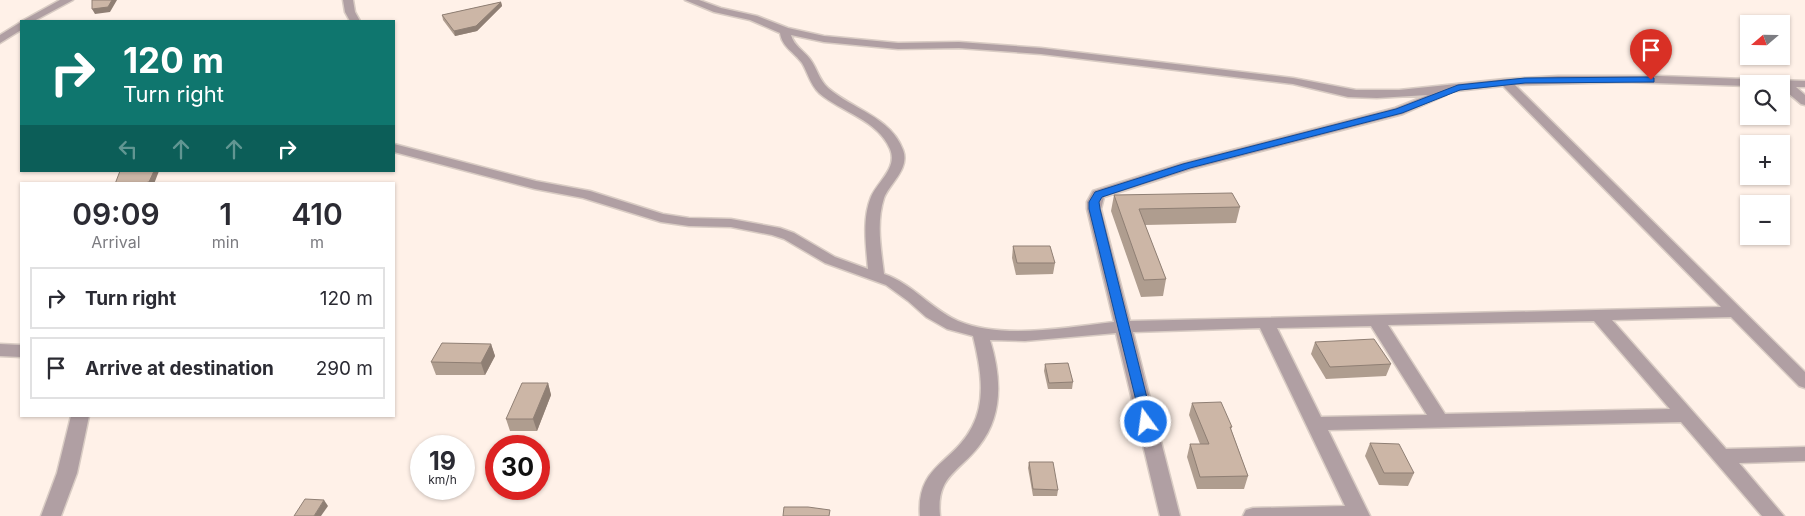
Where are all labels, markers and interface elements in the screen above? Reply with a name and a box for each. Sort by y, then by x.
north arrow [1740,15,1790,65]
map controls [1740,15,1790,245]
pin [1630,29,1672,80]
icon: arrive [1637,36,1665,64]
text: 120 m [123,39,224,81]
icon: right [40,40,105,105]
button: search [1740,75,1790,125]
text: Turn right [123,81,224,107]
icon: left [114,135,142,163]
icon: ahead [167,135,195,163]
icon: ahead [220,135,248,163]
icon: right [273,135,301,163]
button: + [1740,135,1790,185]
button: − [1740,195,1790,245]
text: 09:09 [72,196,160,232]
text: 1 [219,196,232,232]
text: 410 [291,196,343,232]
text: Arrival [91,232,141,252]
text: min [212,232,239,252]
text: m [310,232,324,252]
icon: right [42,284,70,312]
text: Turn right [85,287,176,310]
text: 120 m [320,287,373,310]
icon: arrive [42,354,70,382]
text: Arrive at destination [85,357,274,380]
text: 290 m [316,357,373,380]
position arrow [1119,395,1171,447]
speed limit sign: 30 [485,435,550,500]
text: 19 [429,446,456,476]
text: km/h [428,472,457,487]

